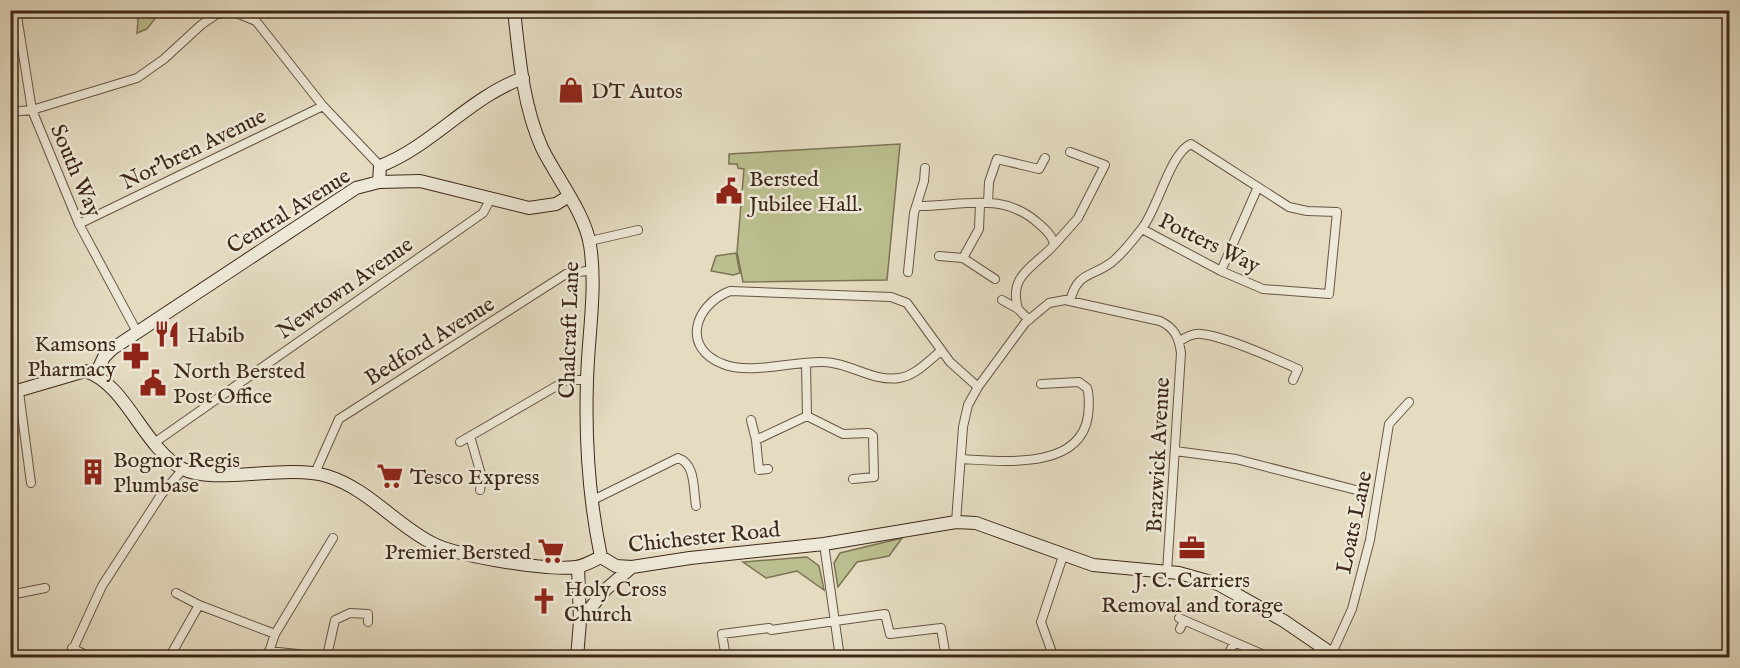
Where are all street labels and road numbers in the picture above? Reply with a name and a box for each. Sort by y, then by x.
street label: Nor'bren Avenue [117,103,271,197]
street label: South Way [43,120,107,222]
street label: Central Avenue [222,163,356,261]
street label: Potters Way [1154,207,1265,280]
street label: Newtown Avenue [271,231,419,346]
street label: Chalcraft Lane [554,261,586,399]
street label: Bedford Avenue [360,291,500,393]
street label: Brazwick Avenue [1141,377,1177,534]
street label: Loats Lane [1330,469,1379,576]
street label: Chichester Road [627,516,782,560]

